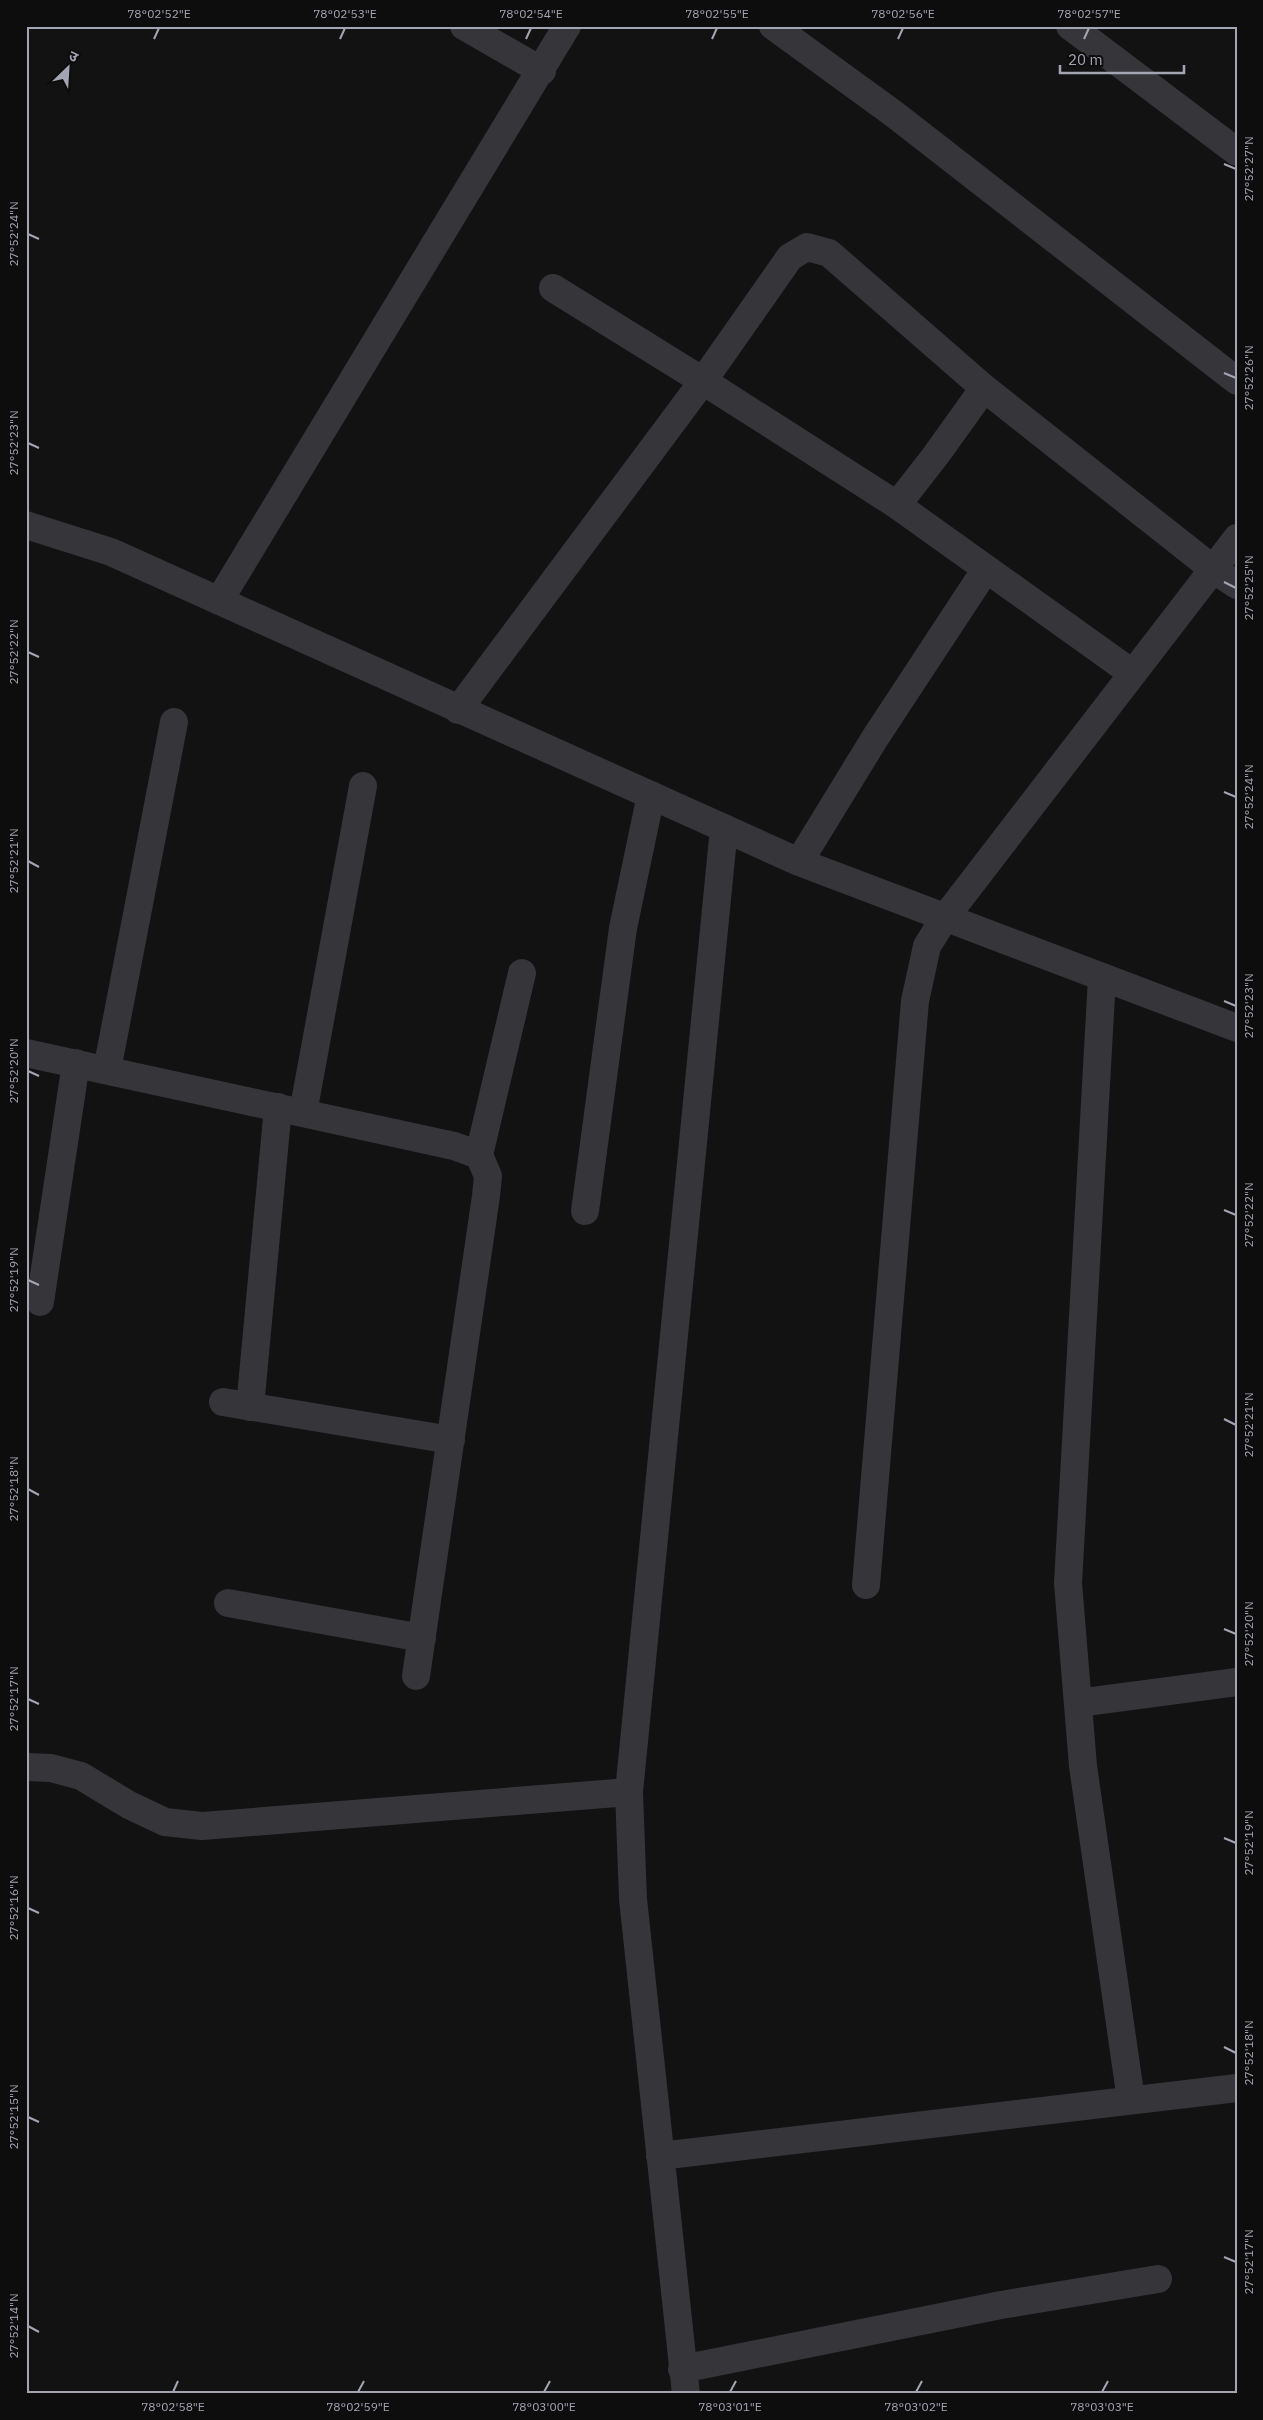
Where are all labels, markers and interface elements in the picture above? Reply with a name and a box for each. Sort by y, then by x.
text: 78°02'52"E [127,6,191,21]
text: 78°02'53"E [313,6,377,21]
text: 78°02'54"E [499,6,563,21]
text: 78°02'55"E [685,6,749,21]
text: 78°02'56"E [871,6,935,21]
text: 78°02'57"E [1057,6,1121,21]
north arrow [42,42,92,92]
scale bar [1060,42,1184,74]
text: उ [66,46,82,66]
text: 20 m [1068,50,1103,69]
text: 27°52'27"N [1241,136,1256,202]
text: 27°52'24"N [6,201,21,267]
text: 27°52'26"N [1241,345,1256,411]
text: 27°52'23"N [6,410,21,476]
text: 27°52'25"N [1241,555,1256,621]
text: 27°52'22"N [6,619,21,685]
text: 27°52'24"N [1241,764,1256,830]
text: 27°52'21"N [6,828,21,894]
text: 27°52'23"N [1241,973,1256,1039]
text: 27°52'20"N [6,1038,21,1104]
text: 27°52'22"N [1241,1182,1256,1248]
text: 27°52'19"N [6,1247,21,1313]
text: 27°52'21"N [1241,1392,1256,1458]
text: 27°52'18"N [6,1456,21,1522]
text: 27°52'20"N [1241,1601,1256,1667]
text: 27°52'17"N [6,1666,21,1732]
text: 27°52'19"N [1241,1810,1256,1876]
text: 27°52'16"N [6,1875,21,1941]
text: 27°52'18"N [1241,2020,1256,2086]
text: 27°52'15"N [6,2084,21,2150]
text: 27°52'17"N [1241,2229,1256,2295]
text: 27°52'14"N [6,2293,21,2359]
text: 78°02'58"E [141,2399,205,2414]
text: 78°02'59"E [326,2399,390,2414]
text: 78°03'00"E [512,2399,576,2414]
text: 78°03'01"E [698,2399,762,2414]
text: 78°03'02"E [884,2399,948,2414]
text: 78°03'03"E [1070,2399,1134,2414]

